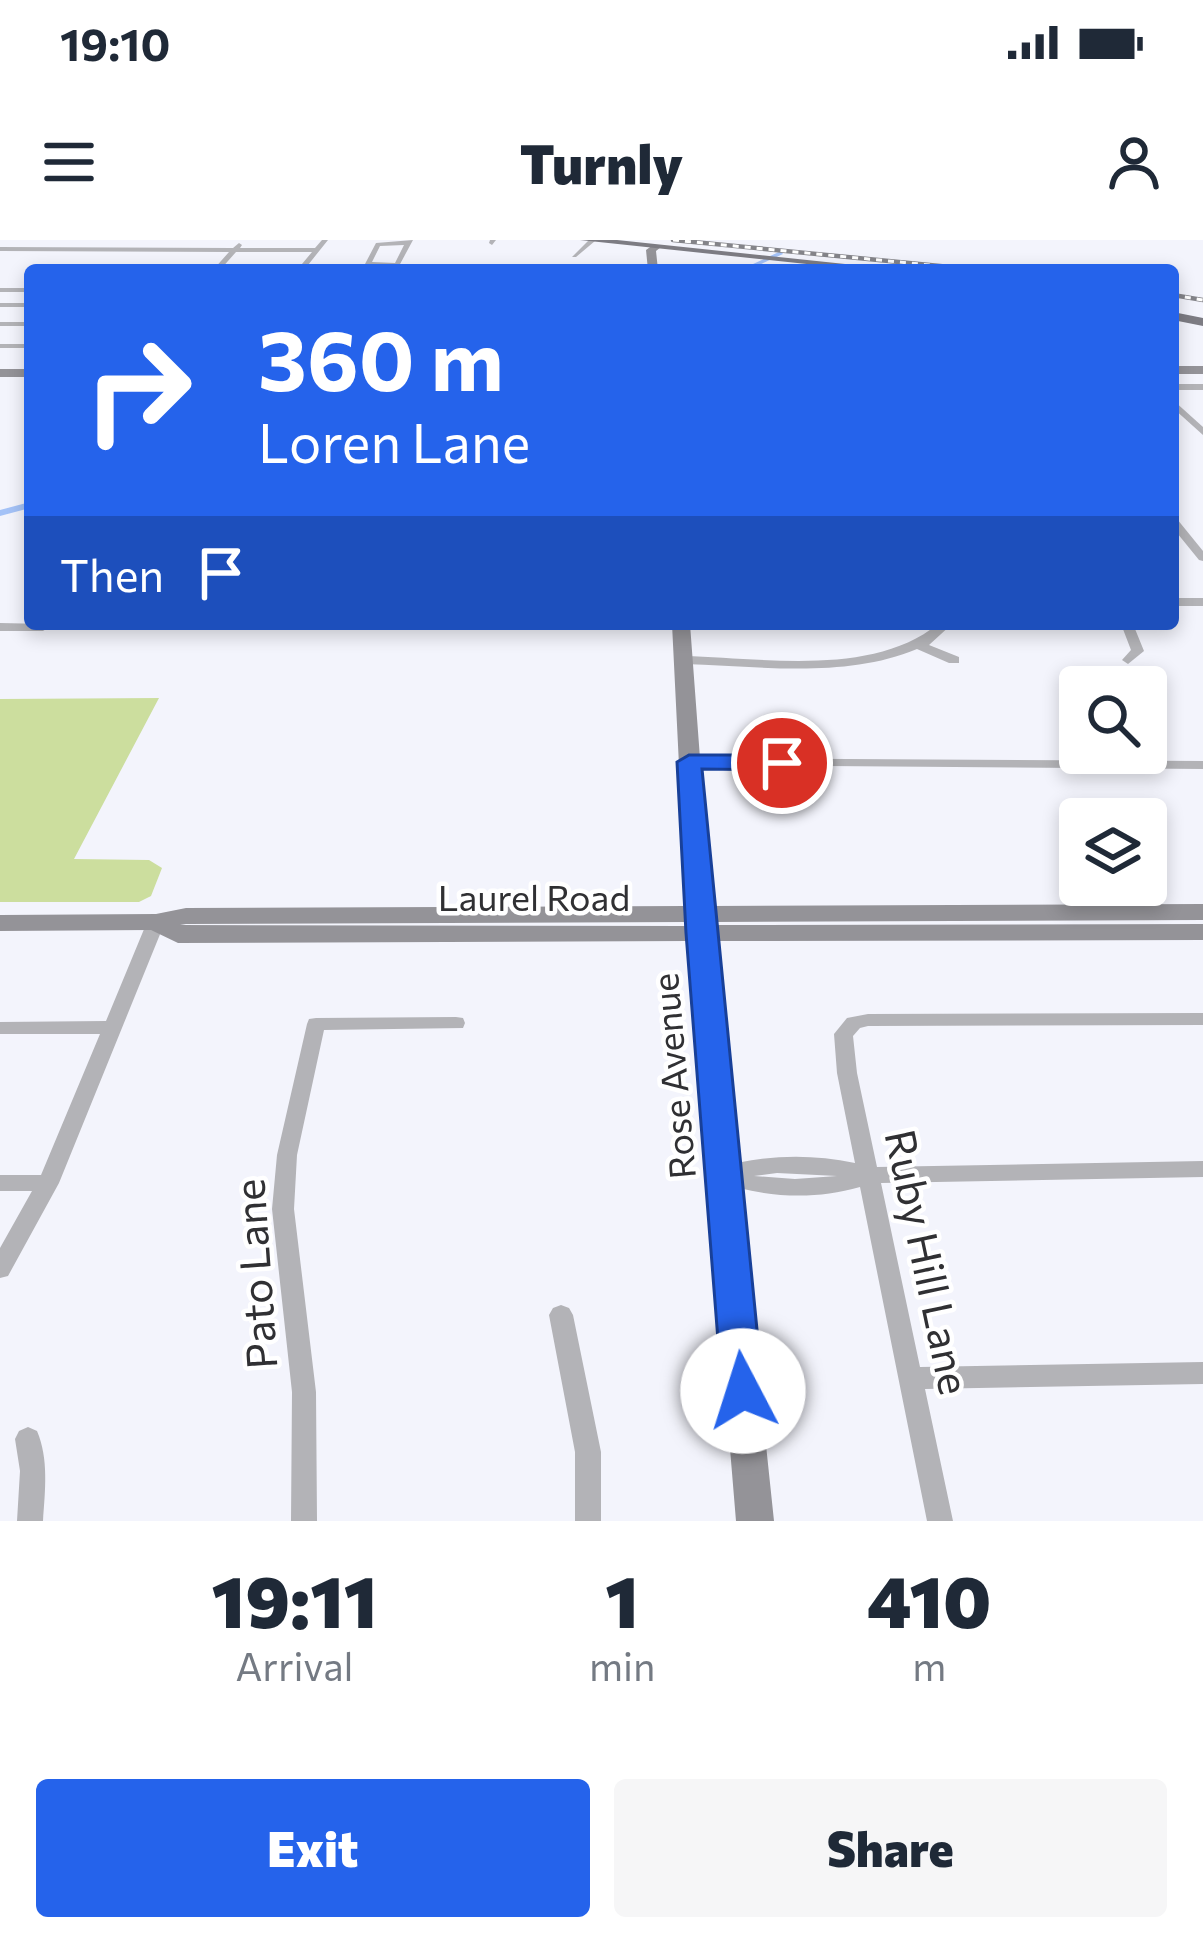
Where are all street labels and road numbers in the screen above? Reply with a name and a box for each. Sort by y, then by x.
street label: Laurel Road [438,874,630,918]
street label: Rose Avenue [641,971,703,1181]
street label: Ruby Hill Lane [876,1124,982,1399]
street label: Pato Lane [221,1177,287,1371]

